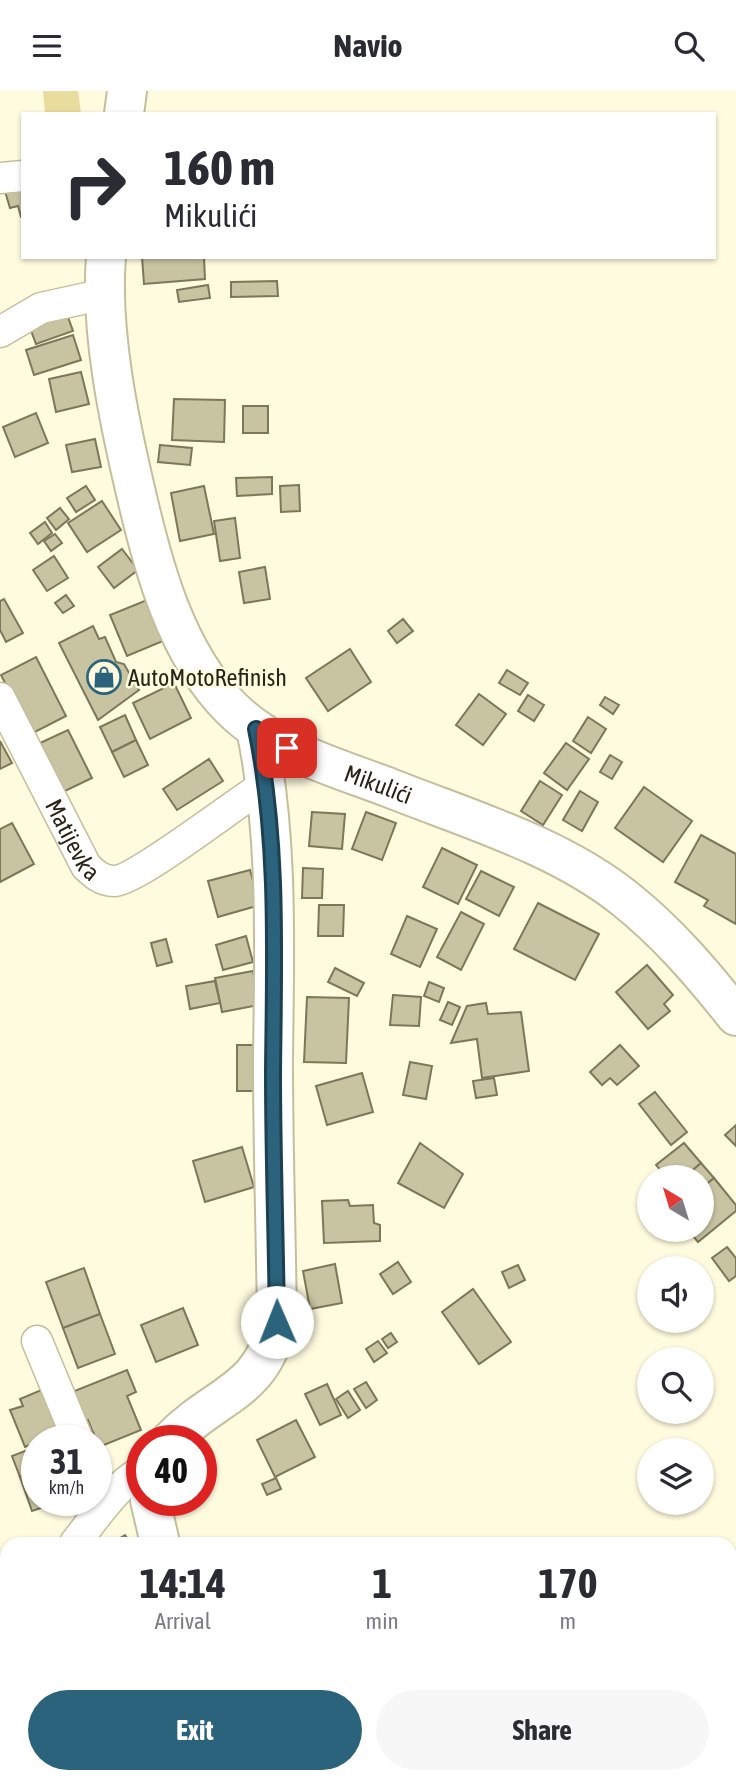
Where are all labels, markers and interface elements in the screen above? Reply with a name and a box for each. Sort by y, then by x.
icon: menu [28,27,66,65]
text: Navio [333,27,403,64]
icon: search [670,27,708,65]
text: 160 m [164,139,275,195]
icon: right [49,140,140,231]
text: Mikulići [164,197,257,234]
shop icon: AutoMotoRefinish [85,658,123,696]
place label: AutoMotoRefinish [128,664,287,691]
pin [257,718,317,778]
icon: arrive [268,729,306,767]
street label: Mikulići [341,759,416,809]
street label: Matijevka [40,794,105,886]
north arrow [637,1165,714,1243]
map controls [637,1165,714,1515]
button: sound [637,1256,714,1333]
position arrow [240,1285,314,1359]
button: search [637,1347,714,1424]
speed limit sign: 40 [126,1425,217,1516]
button: layers [637,1438,714,1515]
text: 31 [50,1441,83,1481]
text: km/h [49,1477,84,1498]
text: 14:14 [140,1559,226,1607]
text: 1 [372,1559,392,1607]
text: 170 [538,1559,597,1607]
text: Arrival [155,1608,211,1634]
text: min [366,1608,399,1634]
text: m [560,1608,576,1634]
button: Exit [28,1690,362,1770]
button: Share [376,1690,709,1770]

